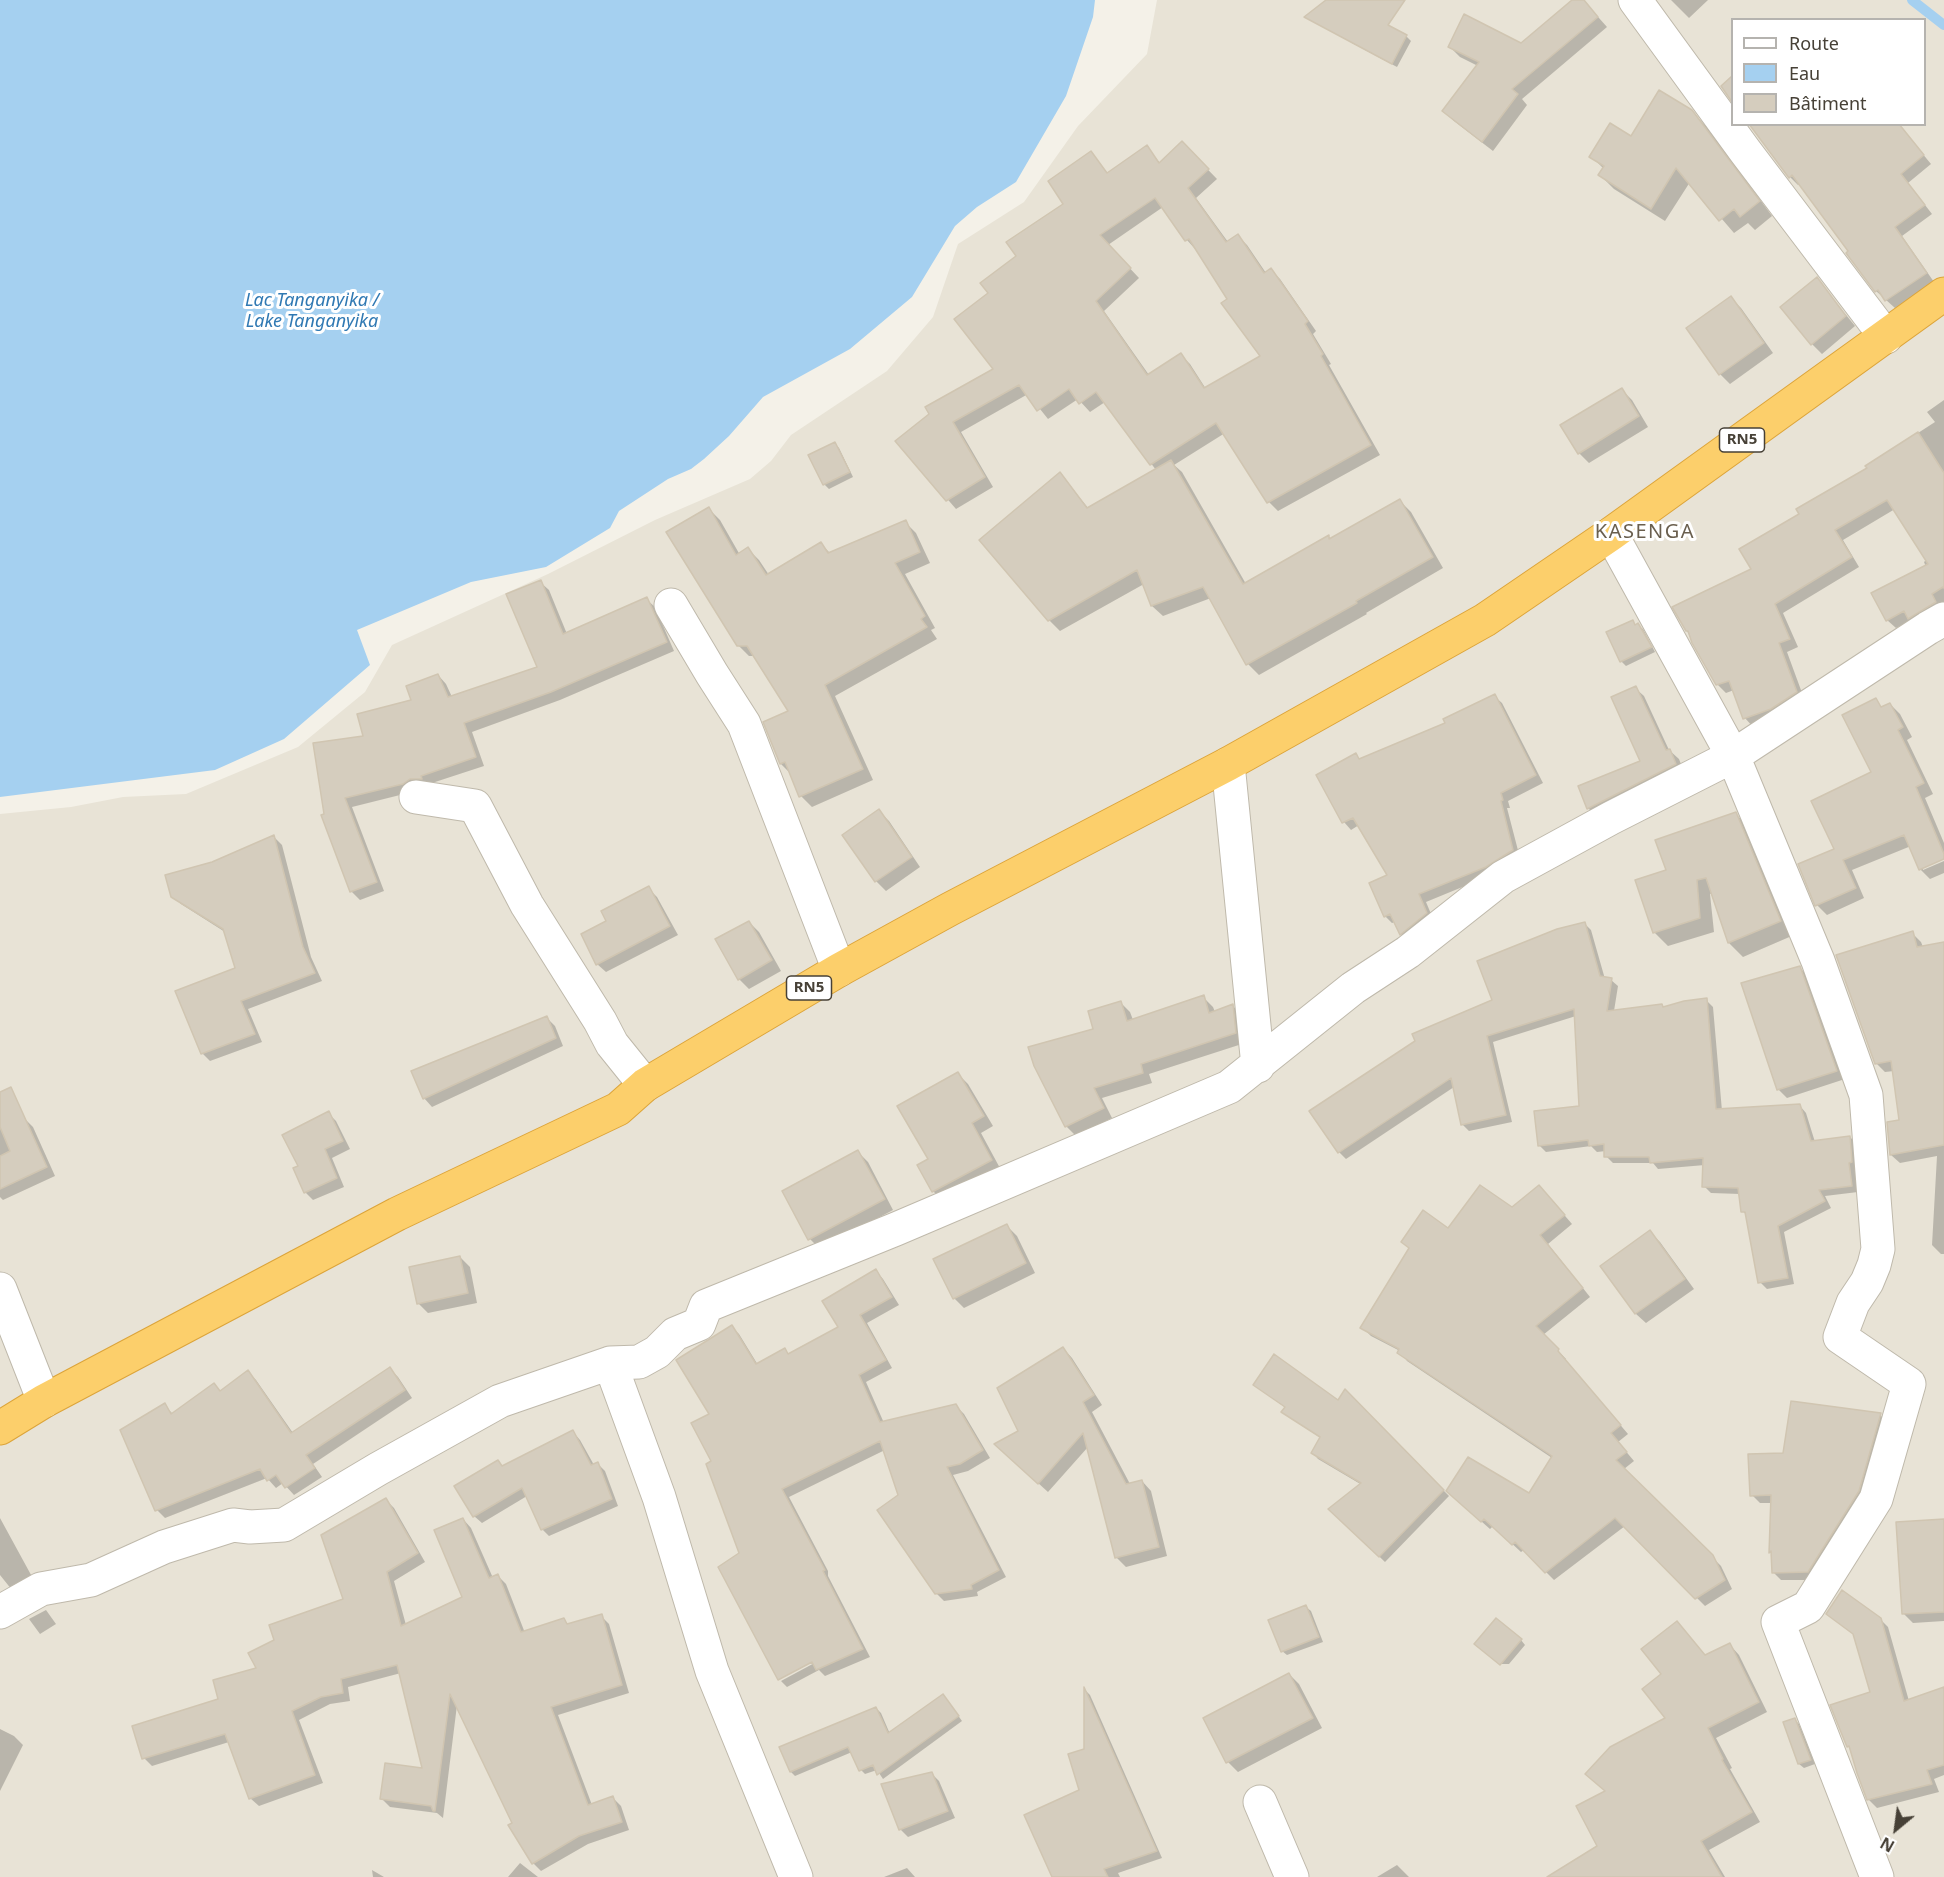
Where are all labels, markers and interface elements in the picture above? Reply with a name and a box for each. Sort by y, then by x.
legend [1731,18,1926,126]
text: Route [1789,31,1839,55]
text: Eau [1789,61,1820,85]
text: Bâtiment [1789,91,1867,115]
water label: Lac Tanganyika / Lake Tanganyika [245,290,379,332]
road number: RN5 [1720,428,1764,452]
district label: KASENGA [1595,520,1695,544]
road number: RN5 [786,976,832,1000]
north arrow [1866,1799,1926,1859]
text: N [1876,1832,1898,1858]

